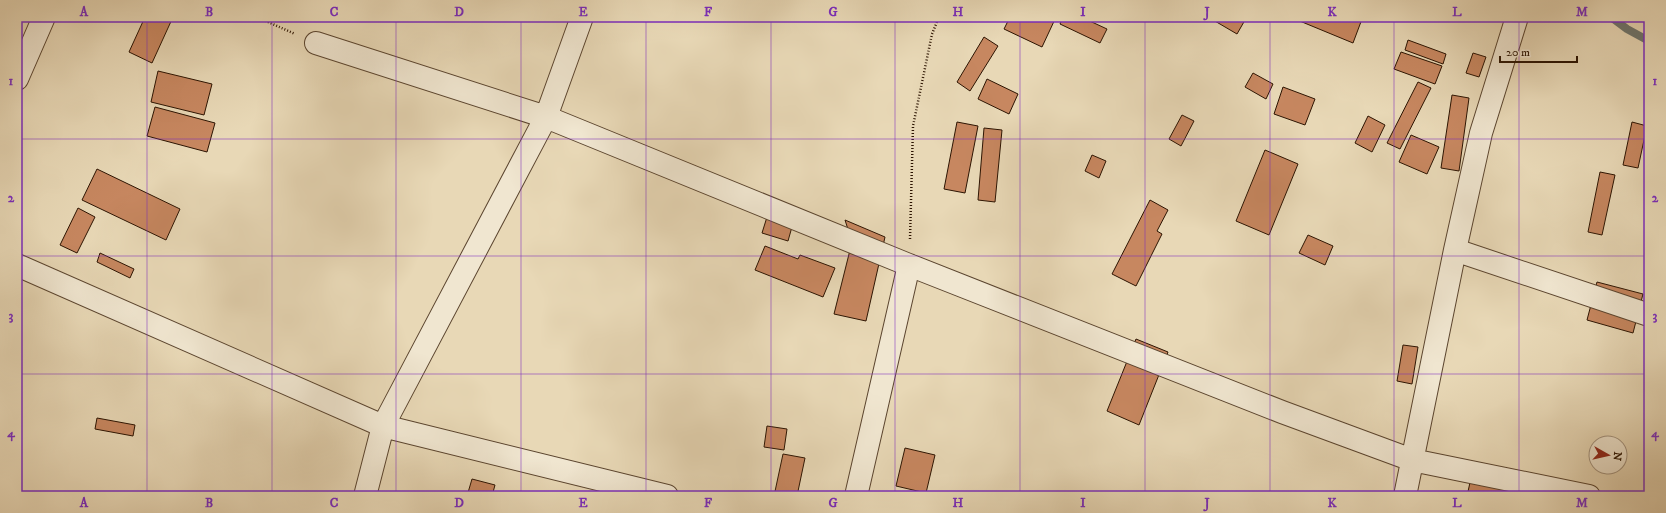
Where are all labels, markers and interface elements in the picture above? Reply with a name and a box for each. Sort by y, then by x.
text: A [79,4,89,20]
text: B [205,4,213,20]
text: C [330,4,339,20]
text: D [454,4,464,20]
text: E [578,4,588,20]
text: F [704,4,713,20]
text: G [828,4,838,20]
text: H [953,4,964,20]
text: I [1080,4,1086,20]
text: J [1202,4,1210,21]
text: K [1327,4,1337,20]
text: L [1452,4,1462,20]
text: M [1576,4,1588,20]
scale bar [1500,38,1577,64]
text: 20 m [1506,45,1530,60]
text: 1 [9,73,14,89]
text: 1 [1653,73,1658,89]
text: 2 [8,190,15,206]
text: 2 [1652,190,1659,206]
text: 3 [9,308,14,324]
text: 3 [1653,308,1658,324]
text: 4 [6,425,15,442]
text: 4 [1650,425,1659,442]
north arrow [1588,435,1628,475]
text: N [1609,451,1624,462]
text: A [79,495,89,511]
text: B [205,495,213,511]
text: C [330,495,339,511]
text: D [454,495,464,511]
text: E [578,495,588,511]
text: F [704,495,713,511]
text: G [828,495,838,511]
text: H [953,495,964,511]
text: I [1080,495,1086,511]
text: J [1202,495,1210,512]
text: K [1327,495,1337,511]
text: L [1452,495,1462,511]
text: M [1576,495,1588,511]

